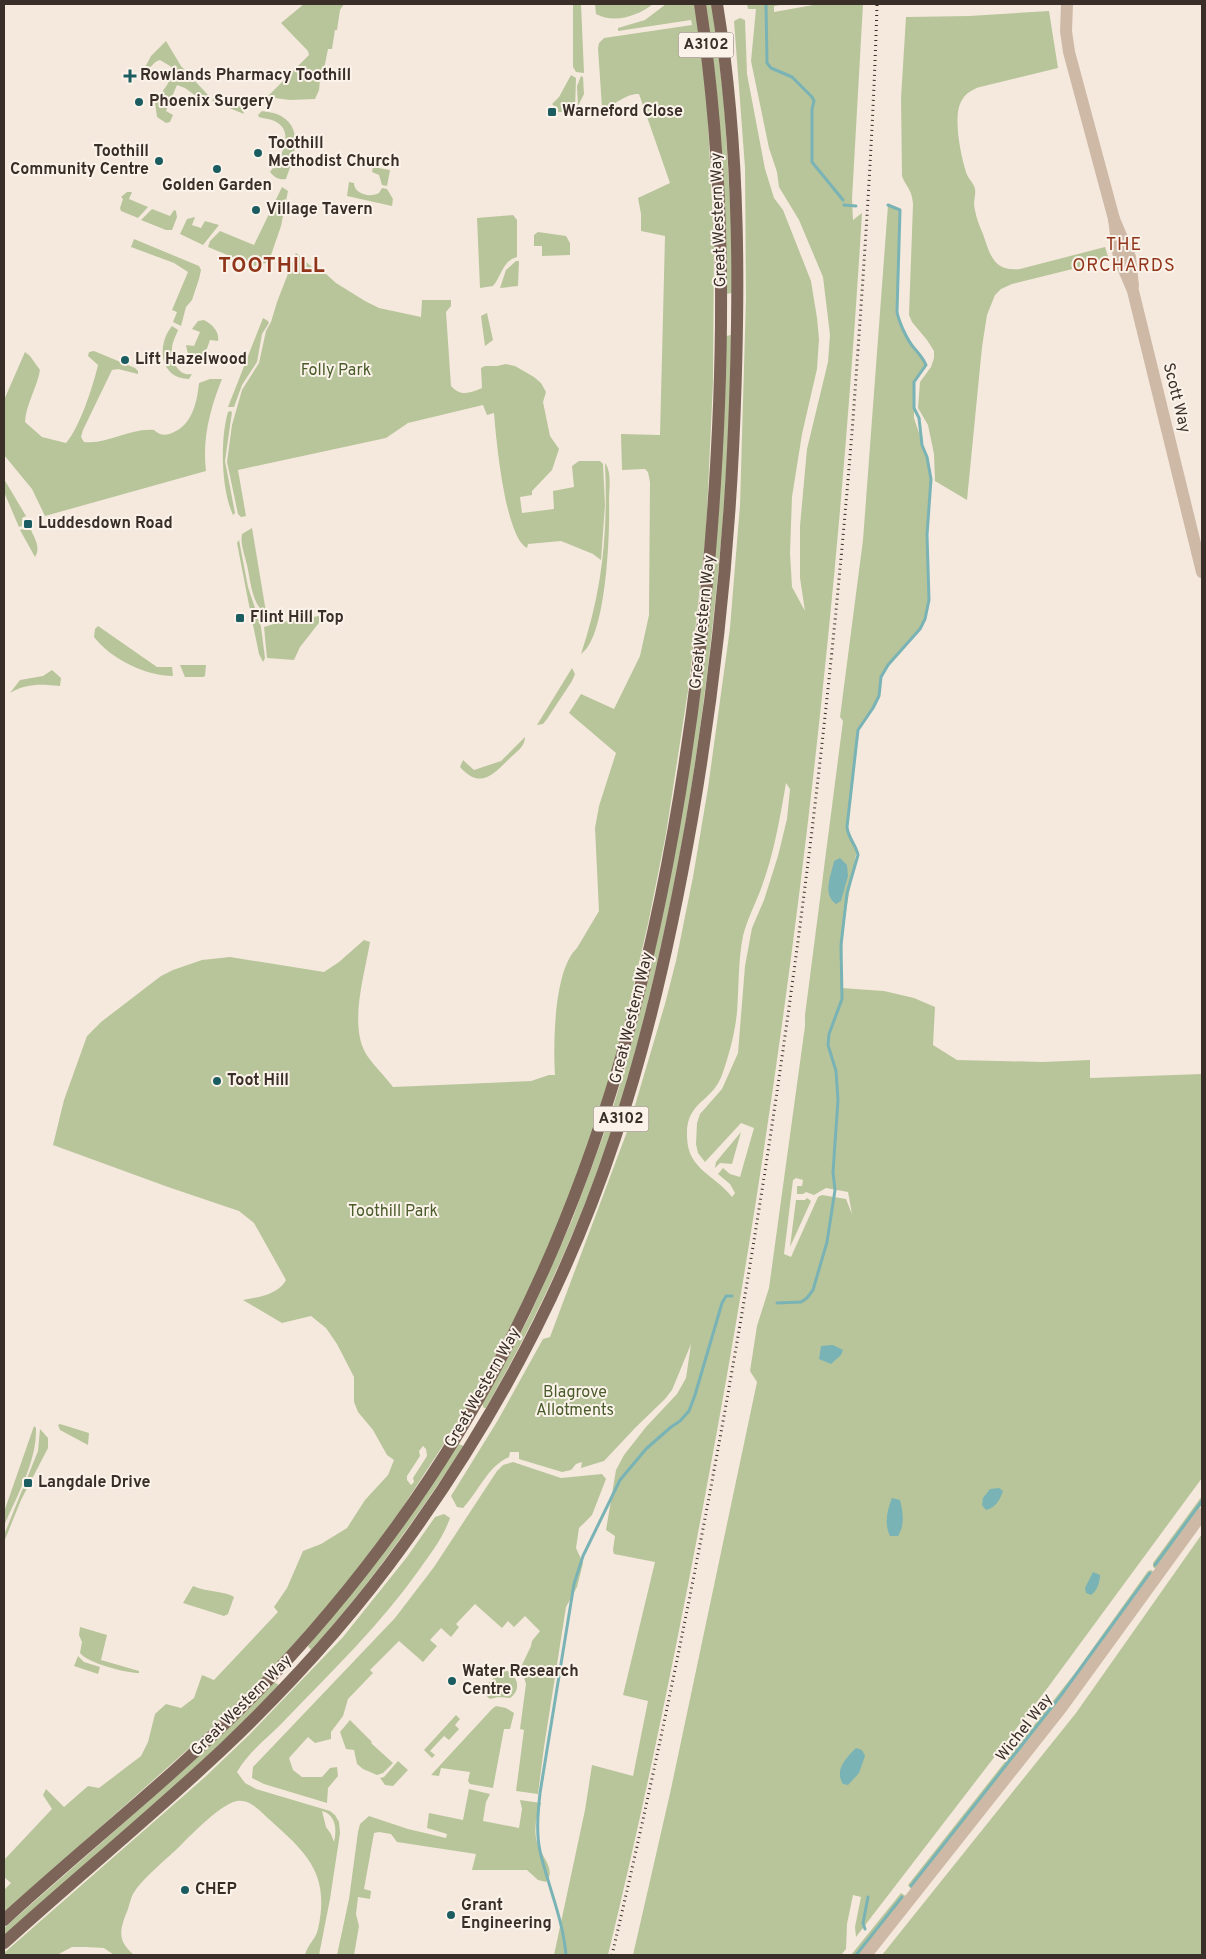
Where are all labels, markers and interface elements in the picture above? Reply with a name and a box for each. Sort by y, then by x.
road number: A3102 [678,32,734,58]
place label: Rowlands Pharmacy Toothill [140,66,351,86]
marker: Rowlands Pharmacy Toothill [124,70,136,82]
place label: Phoenix Surgery [149,92,274,112]
marker: Phoenix Surgery [133,96,145,108]
place label: Warneford Close [562,102,683,122]
marker: Warneford Close [546,106,558,118]
place label: Toothill Methodist Church [268,134,400,172]
place label: Toothill Community Centre [10,142,149,180]
marker: Toothill Methodist Church [252,147,264,159]
street label: Great Western Way [707,152,731,288]
marker: Toothill Community Centre [153,155,165,167]
marker: Golden Garden [211,163,223,175]
place label: Golden Garden [162,176,272,196]
place label: Village Tavern [266,200,373,220]
marker: Village Tavern [250,204,262,216]
district label: THE ORCHARDS [1072,234,1176,278]
district label: TOOTHILL [218,253,326,280]
place label: Lift Hazelwood [135,350,247,370]
marker: Lift Hazelwood [119,354,131,366]
park label: Folly Park [301,361,371,381]
street label: Scott Way [1158,361,1194,435]
place label: Luddesdown Road [38,514,173,534]
marker: Luddesdown Road [22,518,34,530]
street label: Great Western Way [686,554,720,690]
place label: Flint Hill Top [250,608,344,628]
marker: Flint Hill Top [234,612,246,624]
street label: Great Western Way [606,950,658,1086]
place label: Toot Hill [227,1071,289,1091]
marker: Toot Hill [211,1075,223,1087]
road number: A3102 [594,1106,648,1132]
park label: Toothill Park [348,1202,438,1222]
street label: Great Western Way [441,1325,525,1451]
park label: Blagrove Allotments [536,1383,614,1421]
place label: Langdale Drive [38,1473,151,1493]
marker: Langdale Drive [22,1477,34,1489]
street label: Great Western Way [187,1651,297,1761]
place label: Water Research Centre [462,1662,579,1700]
marker: Water Research Centre [446,1675,458,1687]
street label: Wichel Way [992,1690,1058,1766]
place label: CHEP [195,1880,237,1900]
marker: CHEP [179,1884,191,1896]
place label: Grant Engineering [461,1896,552,1934]
marker: Grant Engineering [445,1909,457,1921]

